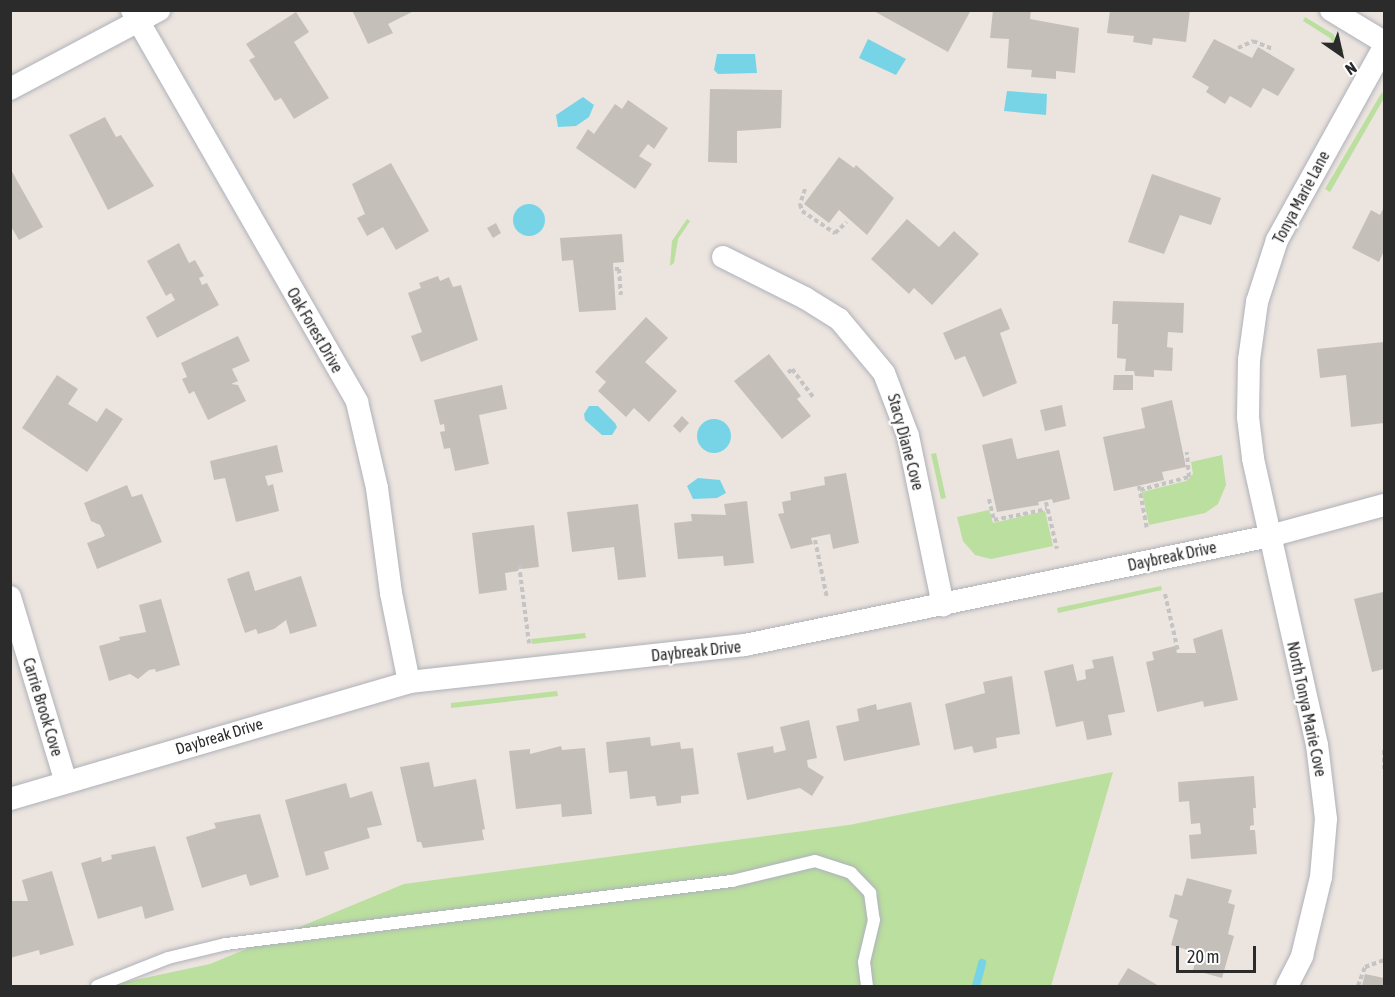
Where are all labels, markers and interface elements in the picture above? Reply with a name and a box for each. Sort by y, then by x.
north arrow [1311,24,1371,84]
text: N [1342,59,1360,79]
street label: Tonya Marie Lane [1269,147,1333,247]
street label: Oak Forest Drive [283,284,347,376]
street label: Stacy Diane Cove [884,392,928,492]
street label: Daybreak Drive [1126,537,1218,575]
street label: Daybreak Drive [650,637,742,665]
street label: North Tonya Marie Cove [1283,640,1331,778]
street label: Carrie Brook Cove [19,655,67,759]
street label: Daybreak Drive [173,714,265,758]
scale bar [1179,934,1258,972]
text: 20 m [1187,946,1219,967]

